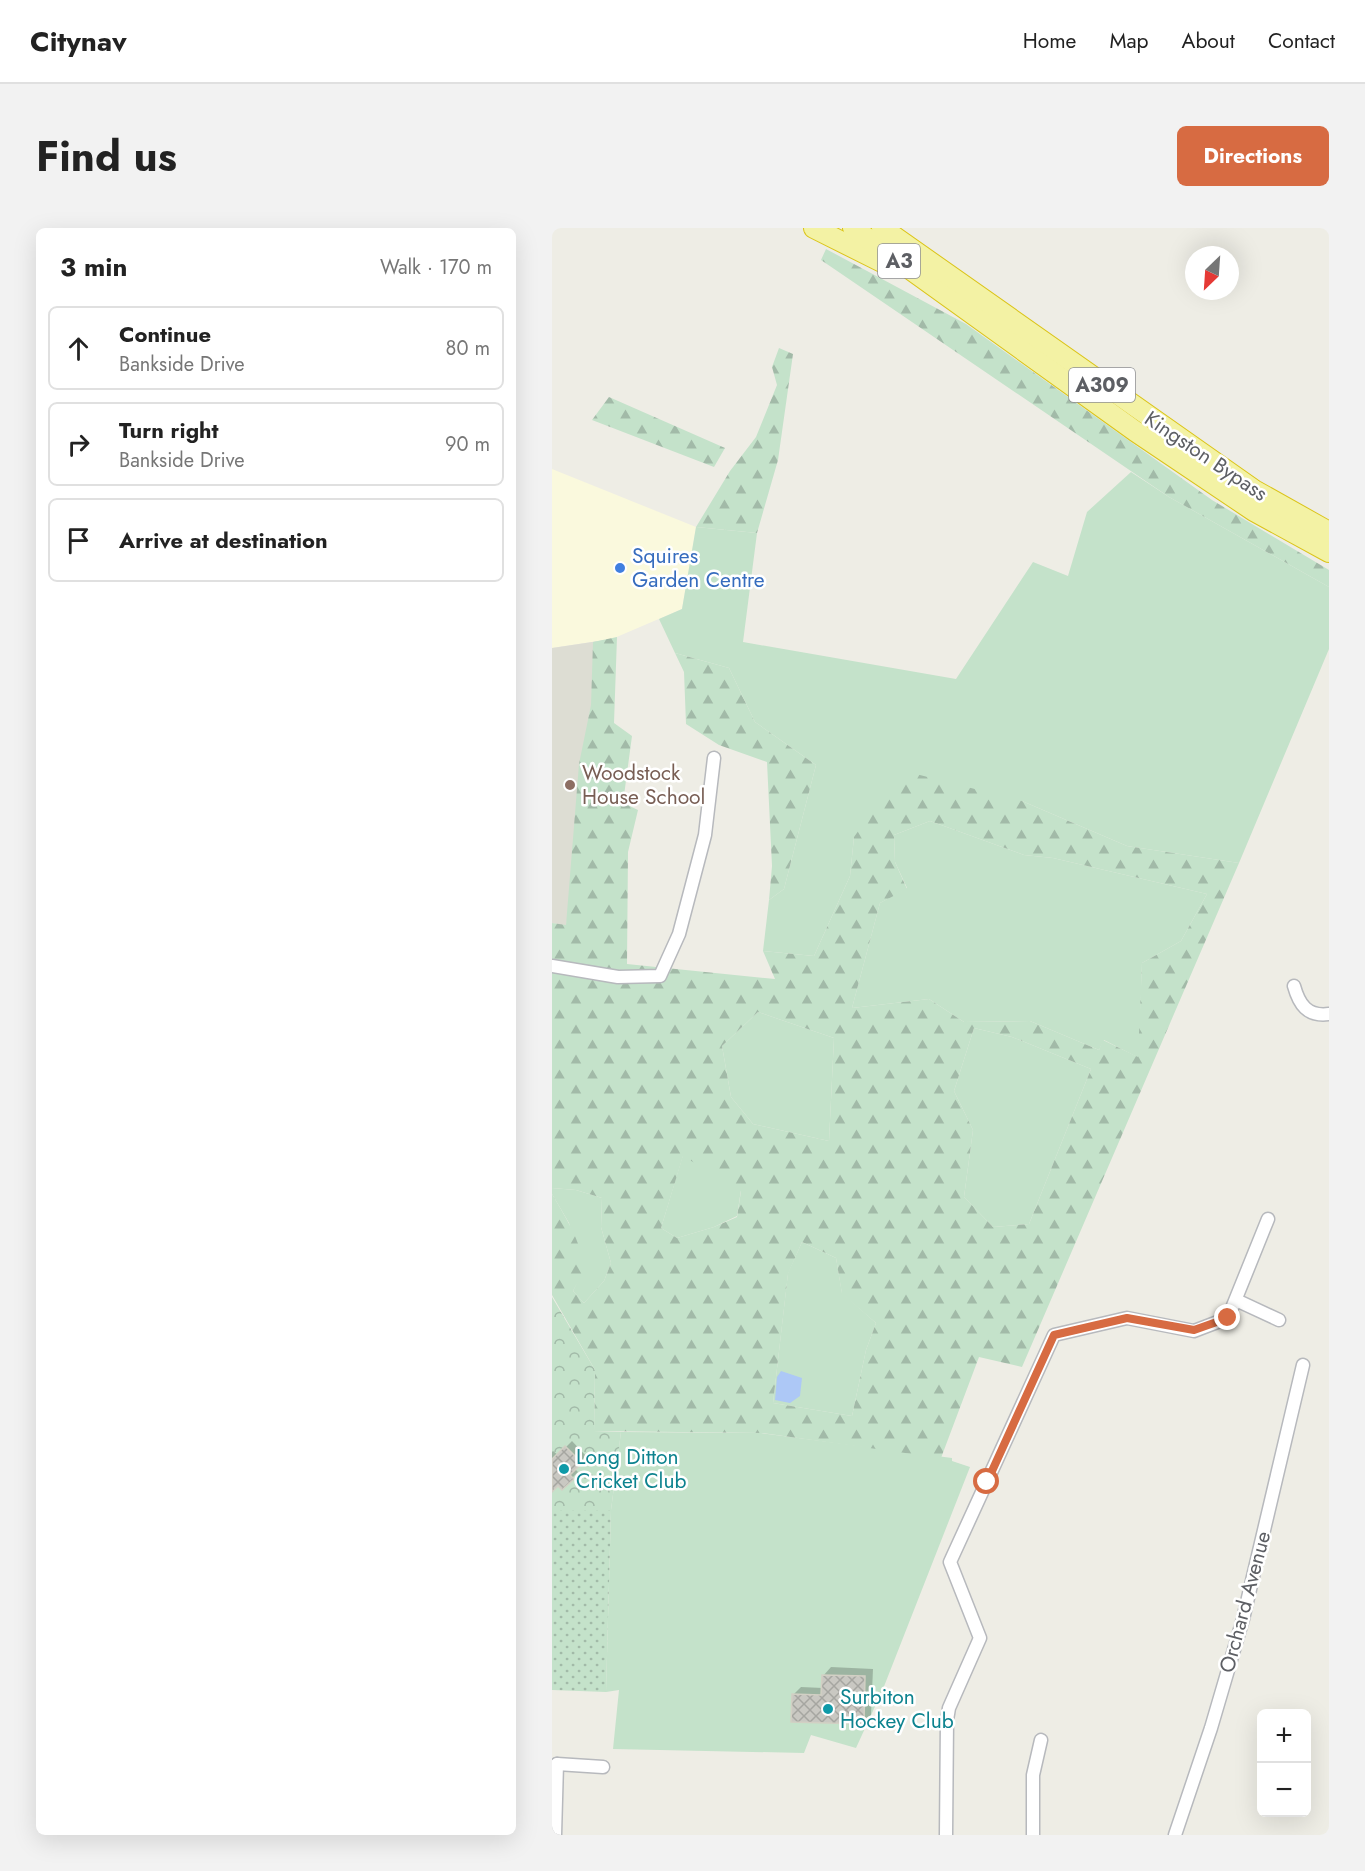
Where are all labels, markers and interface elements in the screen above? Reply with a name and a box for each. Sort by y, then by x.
text: Citynav [30,21,127,62]
text: Home [1023,26,1076,56]
text: Map [1109,26,1149,56]
text: About [1182,26,1235,56]
text: Contact [1268,26,1335,56]
text: Find us [36,126,177,187]
button: Directions [1177,126,1329,186]
road number: A3 [878,244,920,278]
north arrow [1185,246,1239,300]
text: 3 min [60,248,127,286]
text: Walk · 170 m [380,253,492,282]
text: Continue [119,318,211,350]
icon: ahead [62,332,95,365]
text: 80 m [445,334,490,363]
text: Bankside Drive [119,350,245,379]
road number: A309 [1069,368,1135,402]
street label: Kingston Bypass [1139,404,1273,508]
text: Turn right [119,414,219,446]
icon: right [62,428,95,461]
text: 90 m [445,430,490,459]
text: Bankside Drive [119,446,245,475]
icon: arrive [62,524,95,557]
text: Arrive at destination [119,524,328,556]
place label: Squires Garden Centre [632,541,765,595]
marker: Squires Garden Centre [613,561,627,575]
place label: Woodstock House School [582,758,705,812]
marker: Woodstock House School [563,778,577,792]
route end [1214,1304,1240,1330]
place label: Long Ditton Cricket Club [576,1442,686,1496]
marker: Long Ditton Cricket Club [557,1462,571,1476]
route start [973,1468,999,1494]
street label: Orchard Avenue [1212,1528,1278,1676]
place label: Surbiton Hockey Club [840,1682,954,1736]
marker: Surbiton Hockey Club [821,1702,835,1716]
map controls [1257,1709,1311,1817]
button: + [1257,1709,1311,1763]
button: − [1257,1763,1311,1817]

